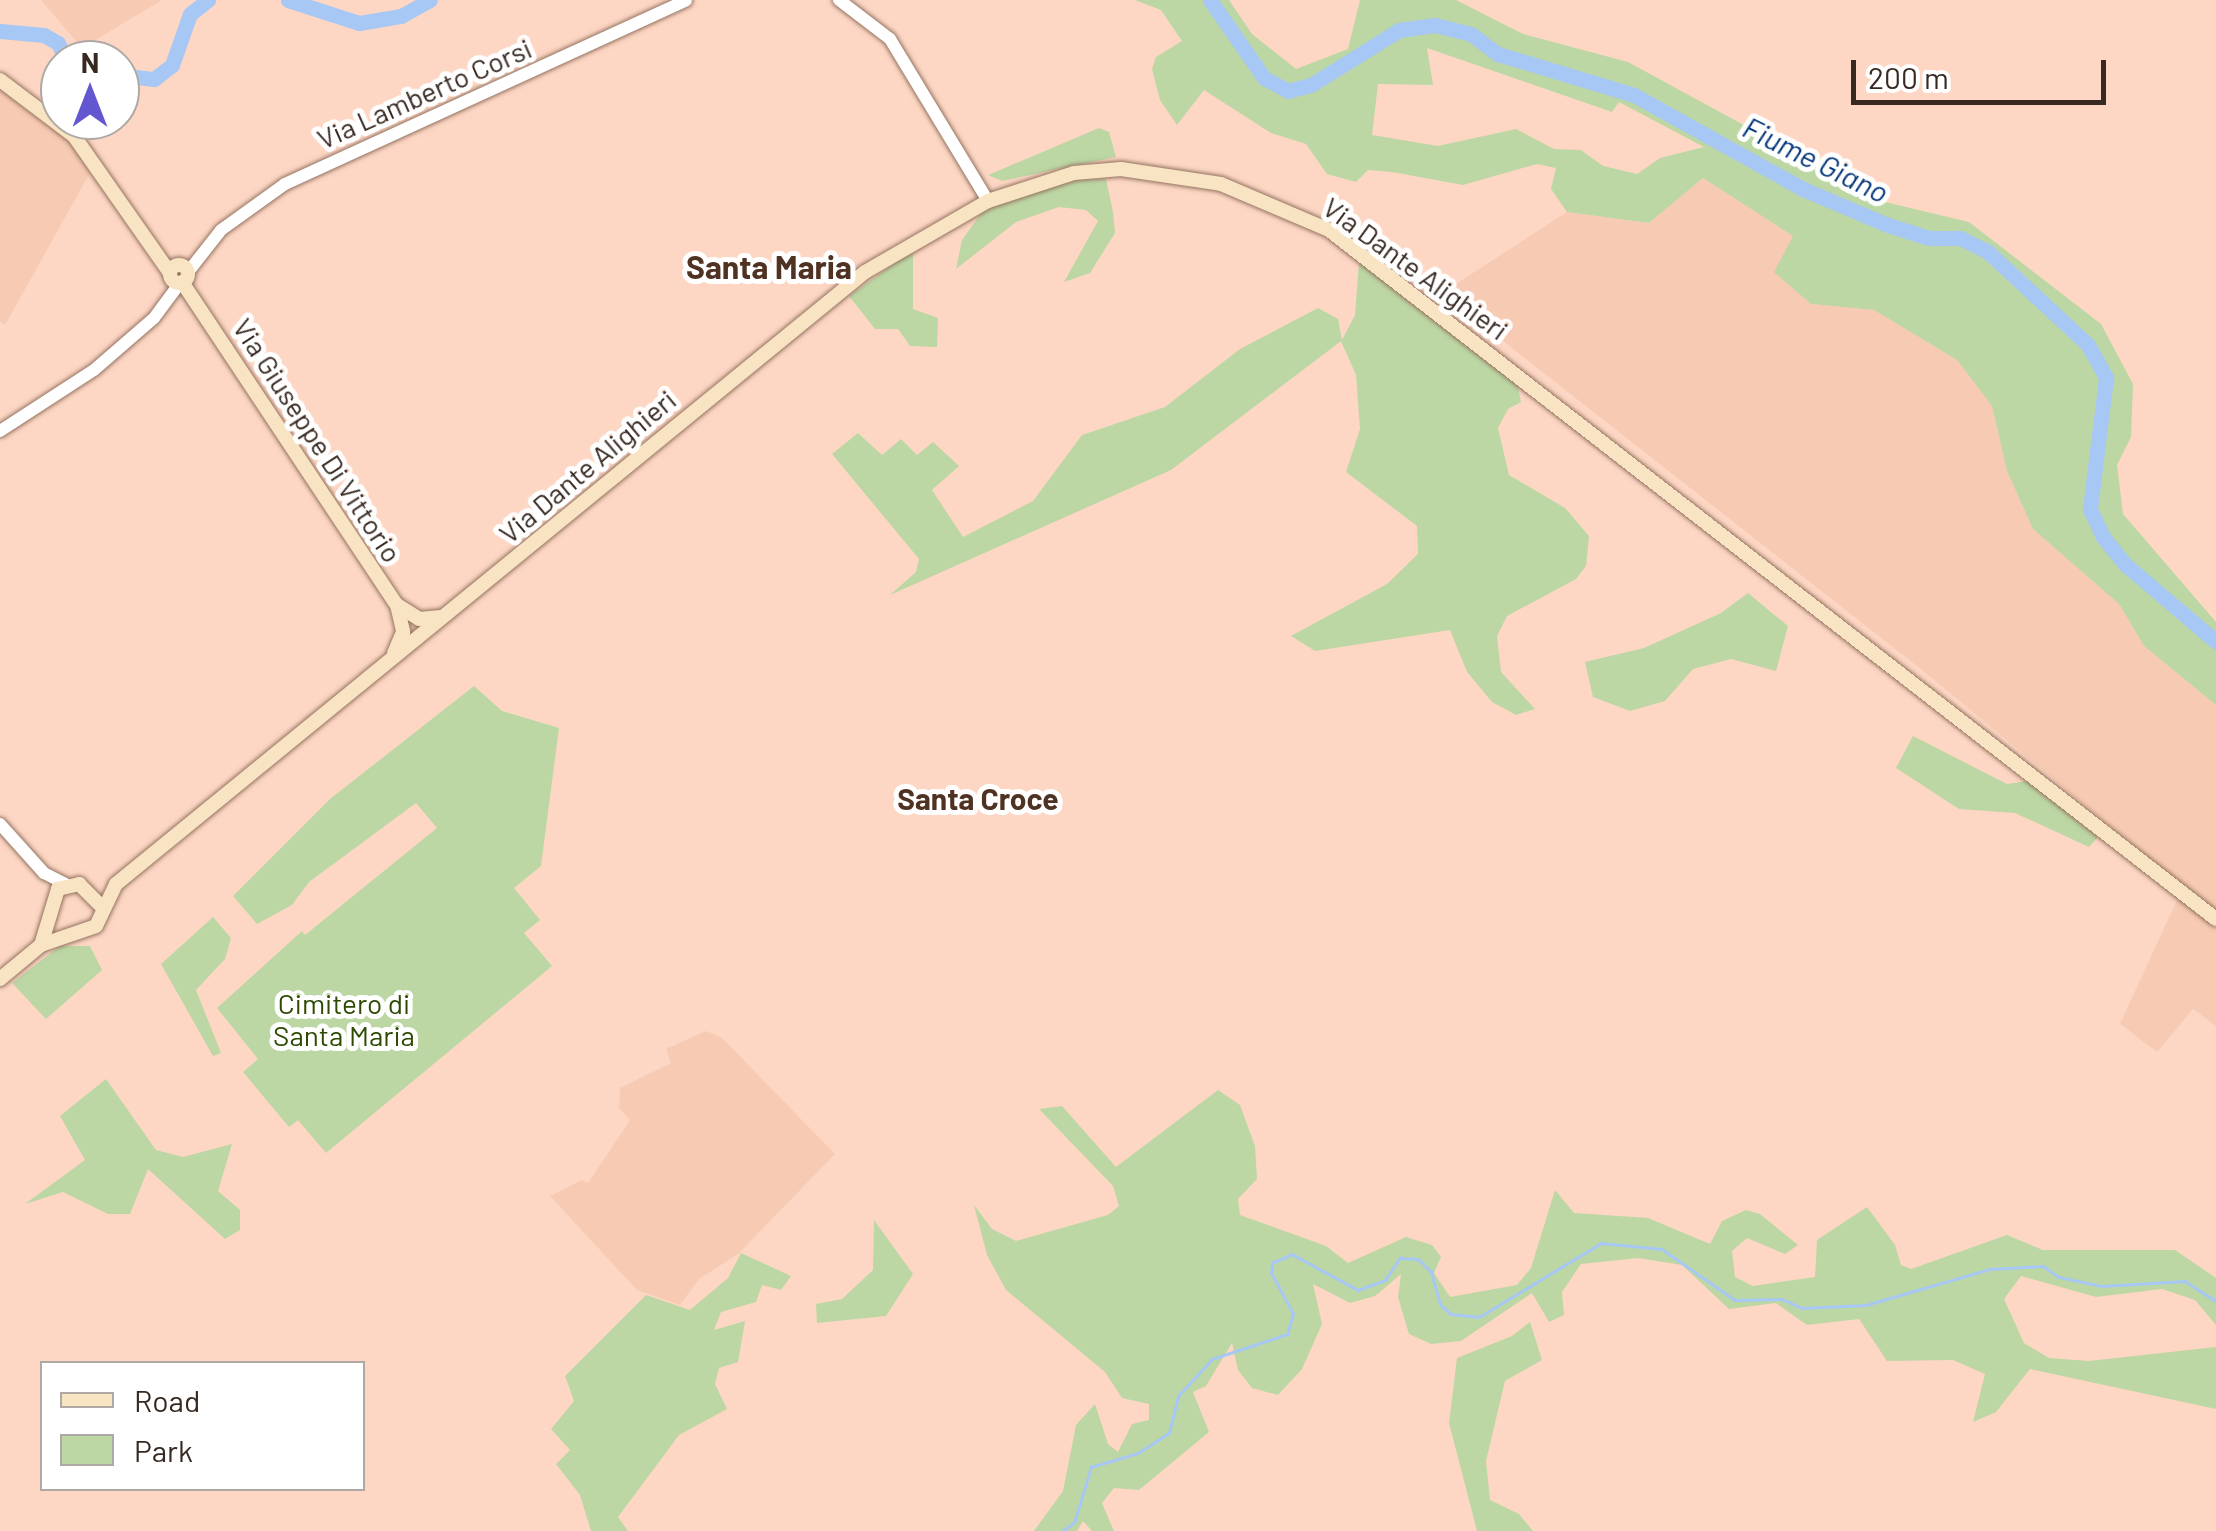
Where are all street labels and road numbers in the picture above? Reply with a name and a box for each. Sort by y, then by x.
street label: Via Lamberto Corsi [312,31,536,155]
street label: Via Dante Alighieri [1317,190,1515,346]
street label: Via Giuseppe Di Vittorio [227,312,409,568]
street label: Via Dante Alighieri [492,382,682,550]

